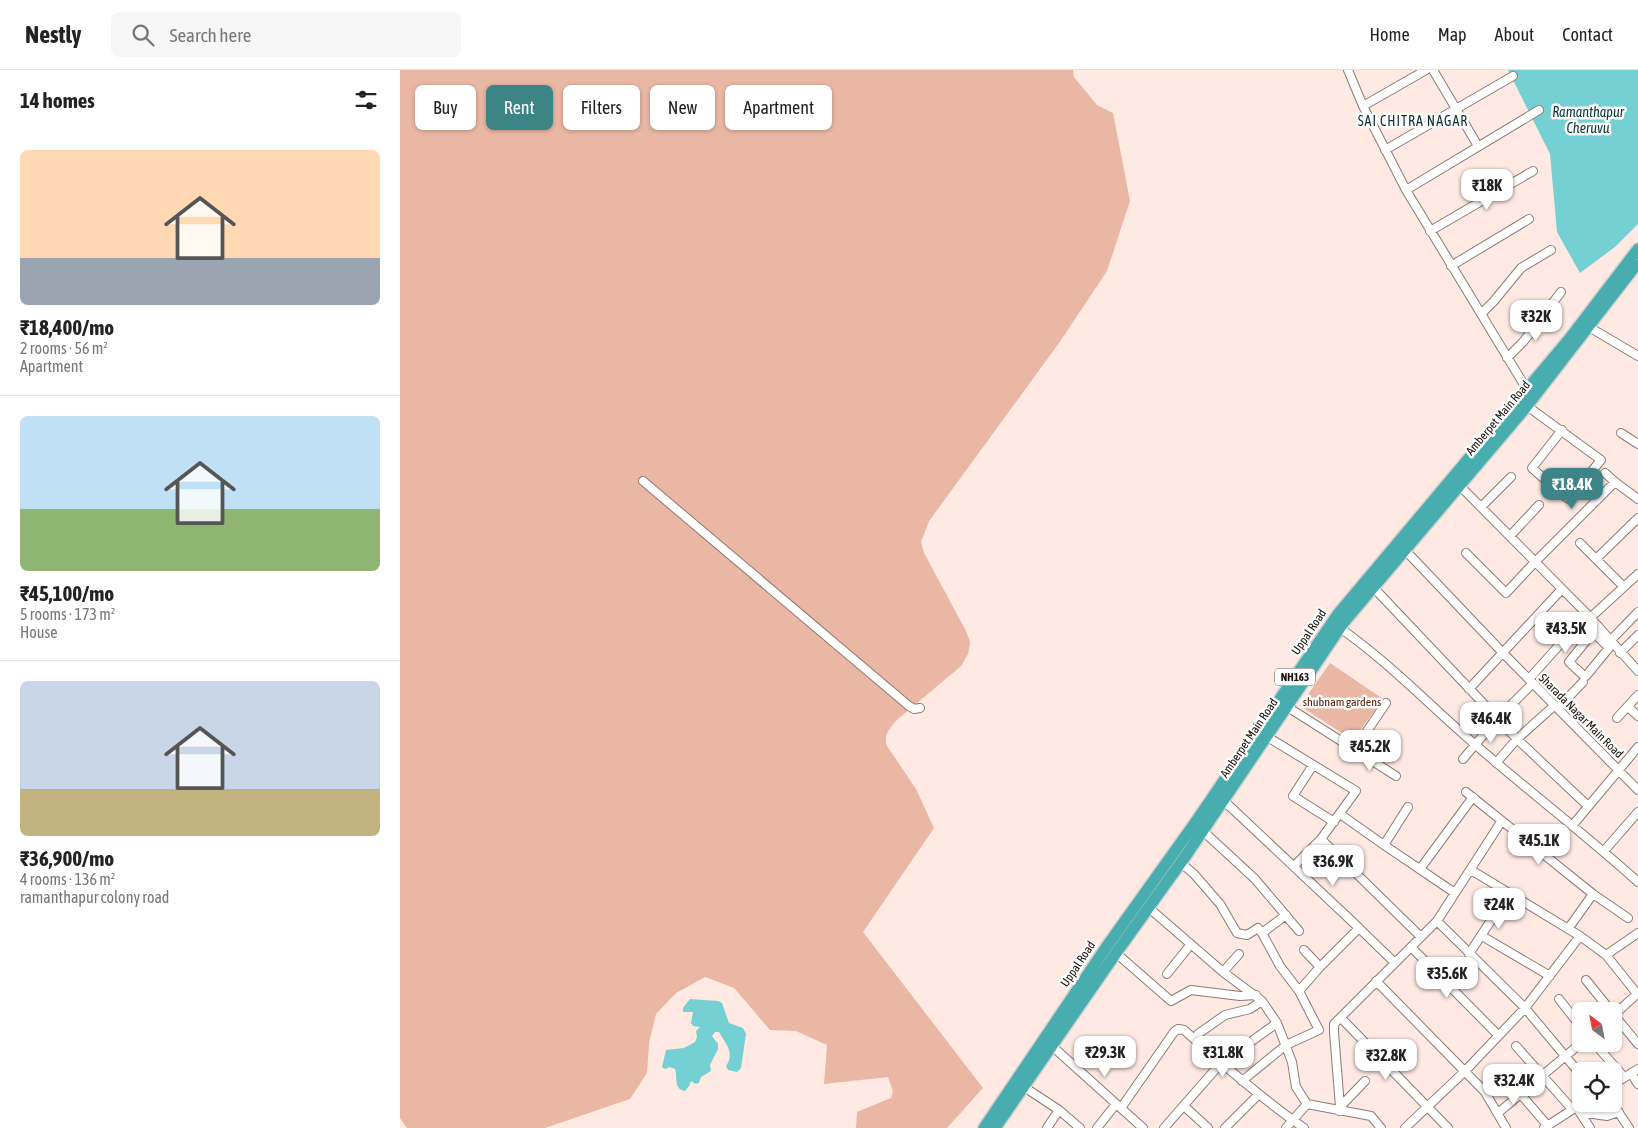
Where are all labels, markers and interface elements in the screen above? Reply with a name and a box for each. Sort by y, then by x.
search box [111,12,461,57]
text: Nestly [25,21,81,48]
icon: search [129,21,157,49]
text: Search here [169,24,251,46]
text: Home [1370,24,1410,45]
text: Map [1438,24,1467,45]
text: About [1495,24,1534,45]
text: Contact [1562,24,1613,45]
chip: Buy [415,85,476,130]
chip: Rent [486,85,553,130]
chip: Filters [563,85,640,130]
chip: New [650,85,715,130]
chip: Apartment [725,85,832,130]
icon: filters [352,86,380,114]
text: 14 homes [20,88,95,112]
water label: Ramanthapur Cheruvu [1552,104,1625,136]
district label: SAI CHITRA NAGAR [1358,113,1468,129]
pin: ₹18K [1457,168,1517,211]
text: ₹18K [1472,176,1502,194]
icon: home [155,183,245,273]
pin: ₹32K [1506,300,1566,342]
text: ₹32K [1521,307,1551,325]
text: ₹18,400/mo [20,315,114,339]
text: 2 rooms · 56 m² [20,339,108,357]
text: Apartment [20,357,83,375]
street label: Amberpet Main Road [1463,378,1533,458]
icon: home [155,448,245,538]
pin: ₹18.4K [1531,468,1613,510]
text: ₹18.4K [1552,475,1592,493]
text: ₹45,100/mo [20,581,114,605]
text: 5 rooms · 173 m² [20,605,115,623]
street label: Uppal Road [1289,607,1329,657]
pin: ₹43.5K [1525,612,1607,654]
text: ₹43.5K [1546,619,1586,637]
text: House [20,623,57,641]
road number: NH163 [1275,668,1315,686]
street label: Sharada Nagar Main Road [1536,671,1626,761]
park label: shubnam gardens [1303,695,1381,709]
street label: Amberpet Main Road [1217,696,1281,780]
pin: ₹46.4K [1450,702,1532,744]
text: ₹46.4K [1471,709,1511,727]
icon: home [155,713,245,803]
pin: ₹45.2K [1329,730,1411,772]
text: ₹45.2K [1350,737,1390,755]
pin: ₹45.1K [1498,824,1580,866]
text: ₹45.1K [1519,831,1559,849]
pin: ₹36.9K [1292,844,1374,887]
text: ₹36,900/mo [20,846,114,870]
text: ₹36.9K [1313,852,1353,870]
text: 4 rooms · 136 m² [20,870,115,888]
text: ramanthapur colony road [20,888,169,906]
pin: ₹24K [1469,888,1529,930]
text: ₹24K [1484,895,1514,913]
street label: Uppal Road [1058,939,1098,989]
pin: ₹35.6K [1406,956,1488,999]
text: ₹35.6K [1427,964,1467,982]
north arrow [1572,1002,1622,1052]
map controls [1572,1002,1622,1112]
pin: ₹29.3K [1064,1036,1146,1078]
pin: ₹31.8K [1182,1036,1264,1078]
pin: ₹32.8K [1345,1038,1427,1081]
text: ₹29.3K [1085,1043,1125,1061]
text: ₹31.8K [1203,1043,1243,1061]
text: ₹32.8K [1366,1046,1406,1064]
button: locate [1572,1062,1622,1112]
pin: ₹32.4K [1473,1064,1555,1106]
text: ₹32.4K [1494,1071,1534,1089]

